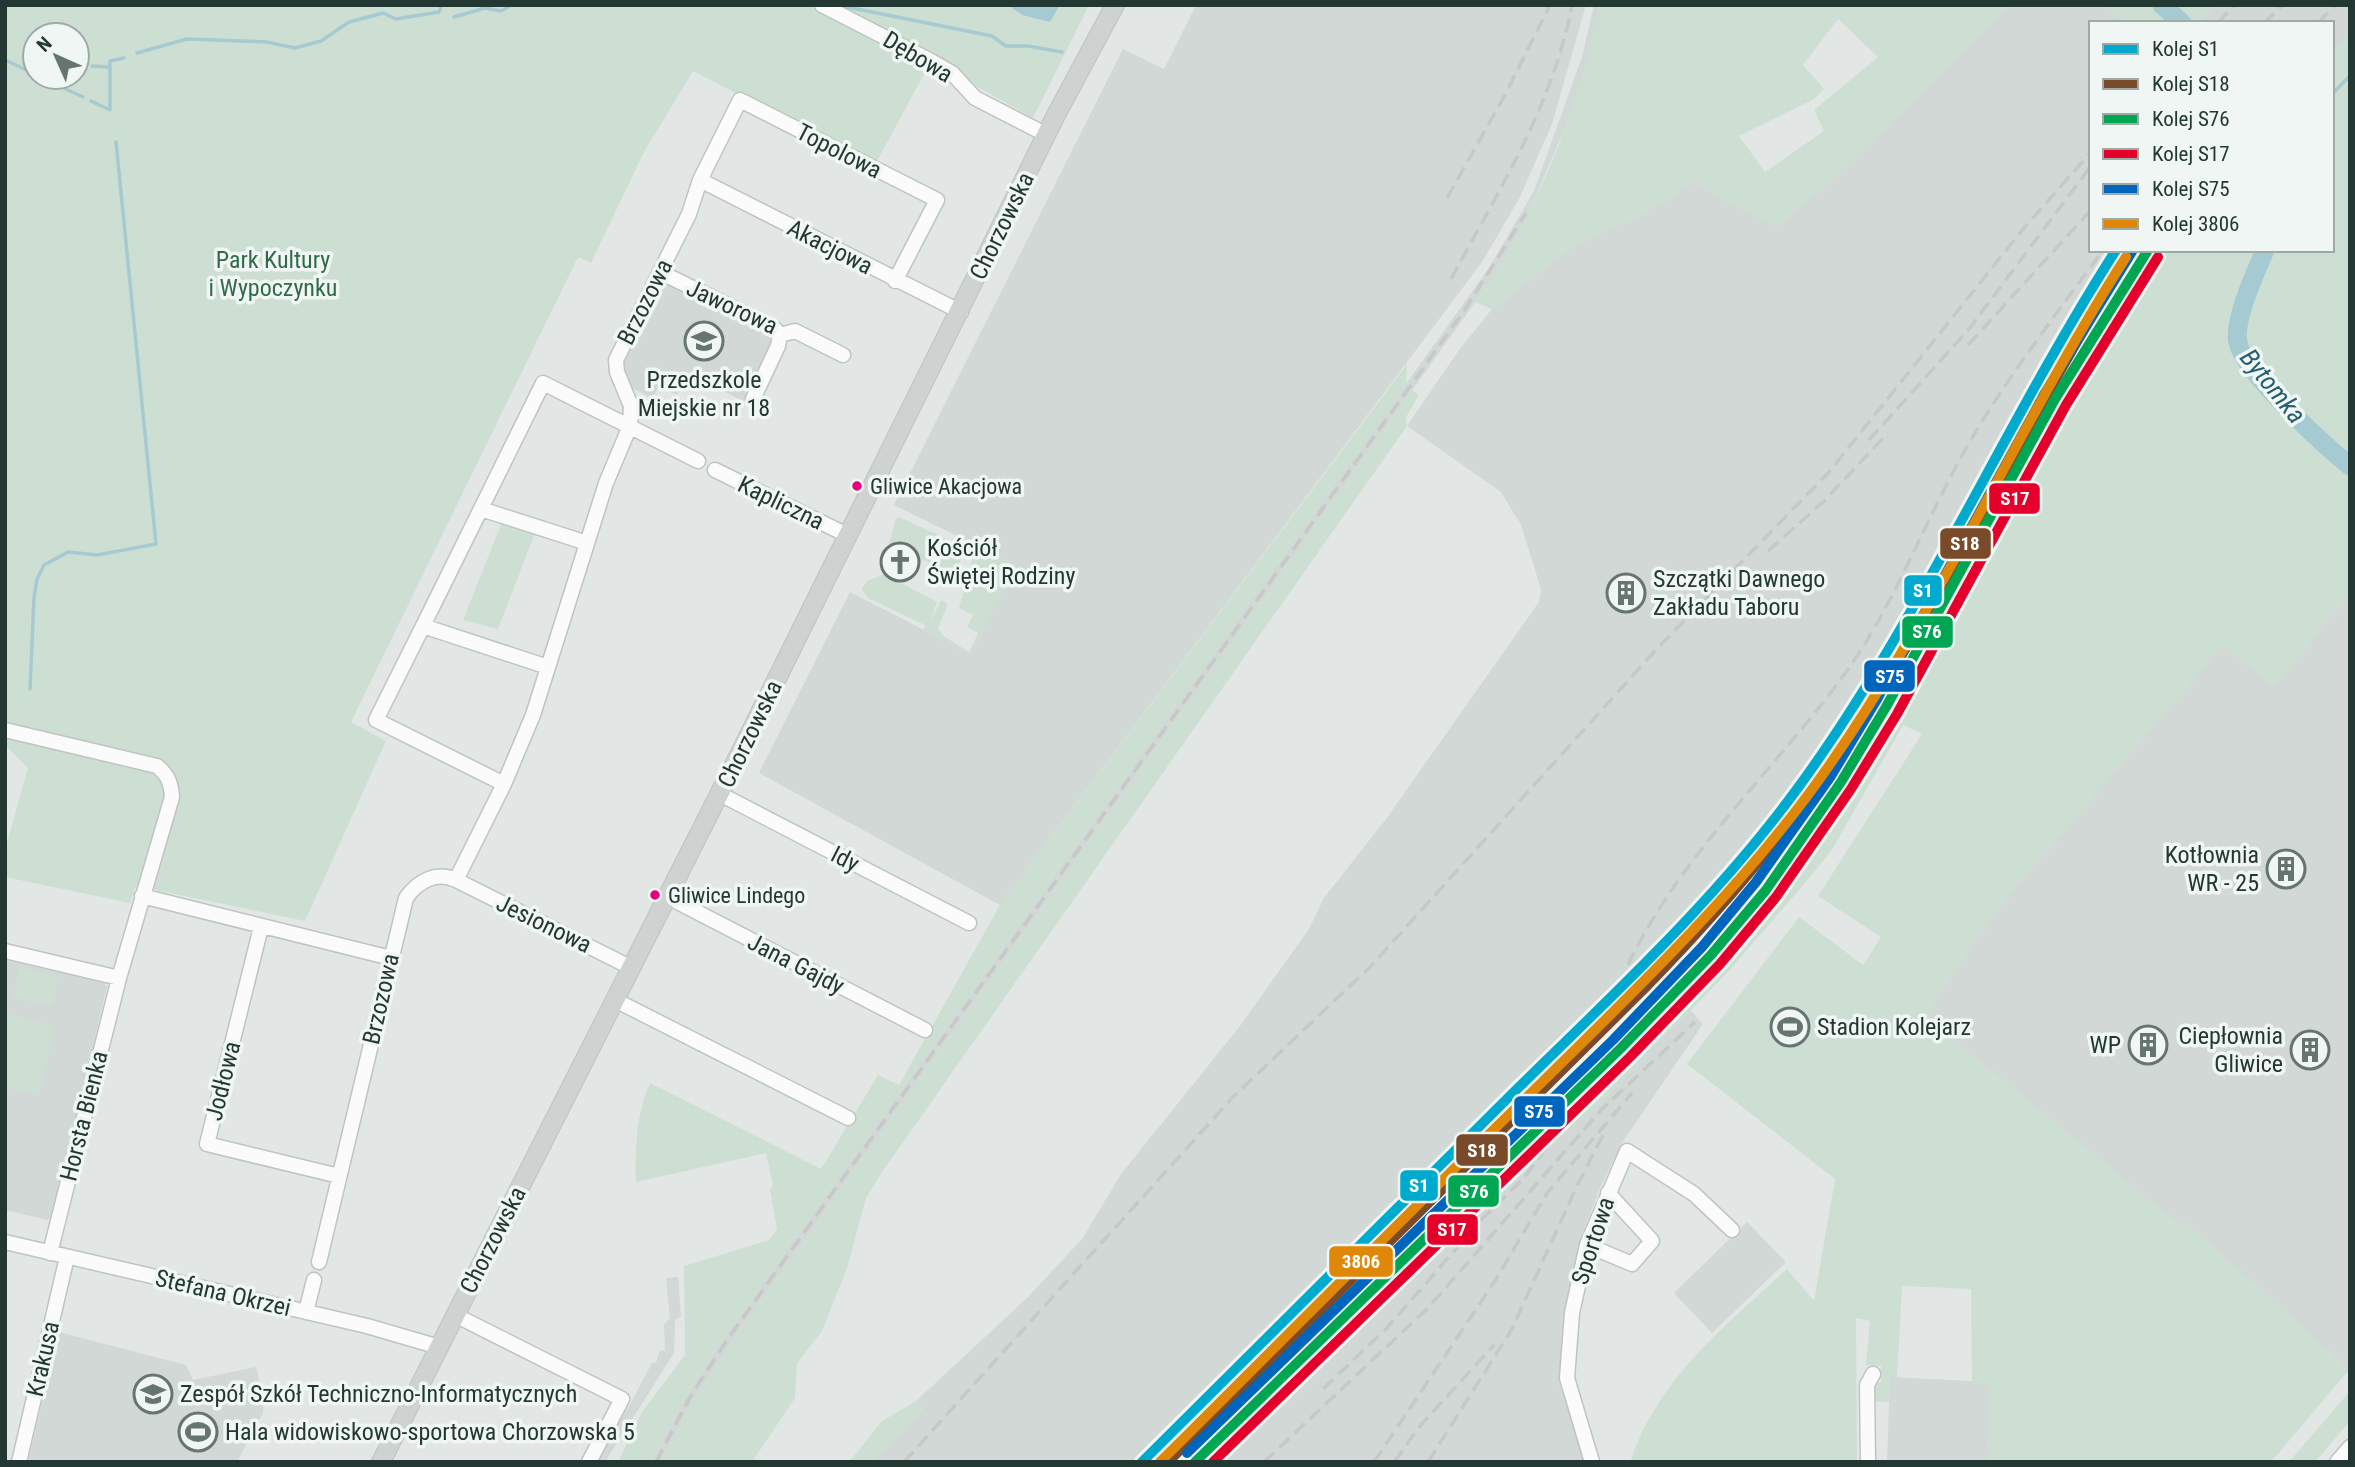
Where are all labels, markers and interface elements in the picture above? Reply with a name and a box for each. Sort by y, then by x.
north arrow [21,21,91,91]
legend [2089,21,2334,252]
street label: Dębowa [878,25,958,89]
text: N [32,32,57,57]
text: Kolej S1 [2152,37,2219,61]
text: Kolej S18 [2152,72,2230,96]
text: Kolej S76 [2152,107,2230,131]
street label: Topolowa [792,118,886,184]
text: Kolej S17 [2152,142,2230,166]
street label: Chorzowska [964,168,1040,284]
text: Kolej S75 [2152,177,2230,201]
text: Kolej 3806 [2152,212,2239,236]
street label: Akacjowa [783,214,877,280]
park label: Park Kultury i Wypoczynku [209,246,337,302]
street label: Brzozowa [612,255,678,349]
street label: Jaworowa [682,274,782,340]
school or university icon: Przedszkole Miejskie nr 18 [683,320,725,362]
water label: Bytomka [2234,343,2312,429]
place label: Przedszkole Miejskie nr 18 [638,366,770,422]
street label: Kapliczna [733,470,829,536]
place label: Gliwice Akacjowa [870,474,1022,499]
marker: Gliwice Akacjowa [850,479,864,493]
line badge: S17 [1988,482,2041,515]
text: S17 [2000,487,2030,510]
line badge: S18 [1939,527,1992,560]
text: S18 [1950,532,1980,555]
place label: Kościół Świętej Rodziny [927,534,1075,590]
church icon: Kościół Świętej Rodziny [879,541,921,583]
place label: Szczątki Dawnego Zakładu Taboru [1653,565,1825,621]
building icon: Szczątki Dawnego Zakładu Taboru [1605,572,1647,614]
line badge: S1 [1903,574,1943,607]
text: S1 [1913,579,1933,602]
line badge: S76 [1901,615,1954,649]
text: S76 [1912,620,1942,643]
line badge: S75 [1863,659,1916,693]
text: S75 [1875,665,1905,688]
street label: Chorzowska [712,676,788,792]
street label: Idy [826,840,864,878]
place label: Kotłownia WR - 25 [2165,841,2259,897]
building icon: Kotłownia WR - 25 [2265,848,2307,890]
place label: Gliwice Lindego [668,883,805,908]
marker: Gliwice Lindego [648,888,662,902]
street label: Jesionowa [492,889,596,959]
street label: Jana Gajdy [743,928,849,1000]
street label: Brzozowa [357,951,405,1047]
sports icon: Stadion Kolejarz [1769,1006,1811,1048]
place label: Stadion Kolejarz [1817,1013,1971,1041]
place label: Ciepłownia Gliwice [2179,1022,2283,1078]
building icon: WP [2127,1024,2169,1066]
building icon: Ciepłownia Gliwice [2289,1029,2331,1071]
place label: WP [2089,1031,2121,1059]
street label: Jodłowa [200,1038,246,1124]
street label: Horsta Bienka [54,1048,114,1184]
line badge: S75 [1513,1095,1566,1128]
text: S75 [1524,1100,1554,1123]
line badge: S18 [1455,1133,1509,1167]
text: S18 [1467,1139,1497,1162]
line badge: S1 [1399,1169,1439,1202]
text: S1 [1409,1174,1429,1197]
line badge: S76 [1447,1174,1500,1208]
text: S76 [1459,1180,1489,1203]
street label: Chorzowska [454,1182,532,1298]
street label: Sportowa [1566,1194,1620,1288]
line badge: S17 [1426,1213,1479,1246]
text: S17 [1437,1218,1467,1241]
line badge: 3806 [1328,1245,1394,1278]
text: 3806 [1342,1250,1380,1273]
street label: Stefana Okrzei [153,1264,293,1322]
street label: Krakusa [21,1319,65,1399]
school or university icon: Zespół Szkół Techniczno-Informatycznych [132,1373,174,1415]
place label: Zespół Szkół Techniczno-Informatycznych [180,1380,577,1408]
sports icon: Hala widowiskowo-sportowa Chorzowska 5 [177,1411,219,1453]
place label: Hala widowiskowo-sportowa Chorzowska 5 [225,1418,635,1446]

